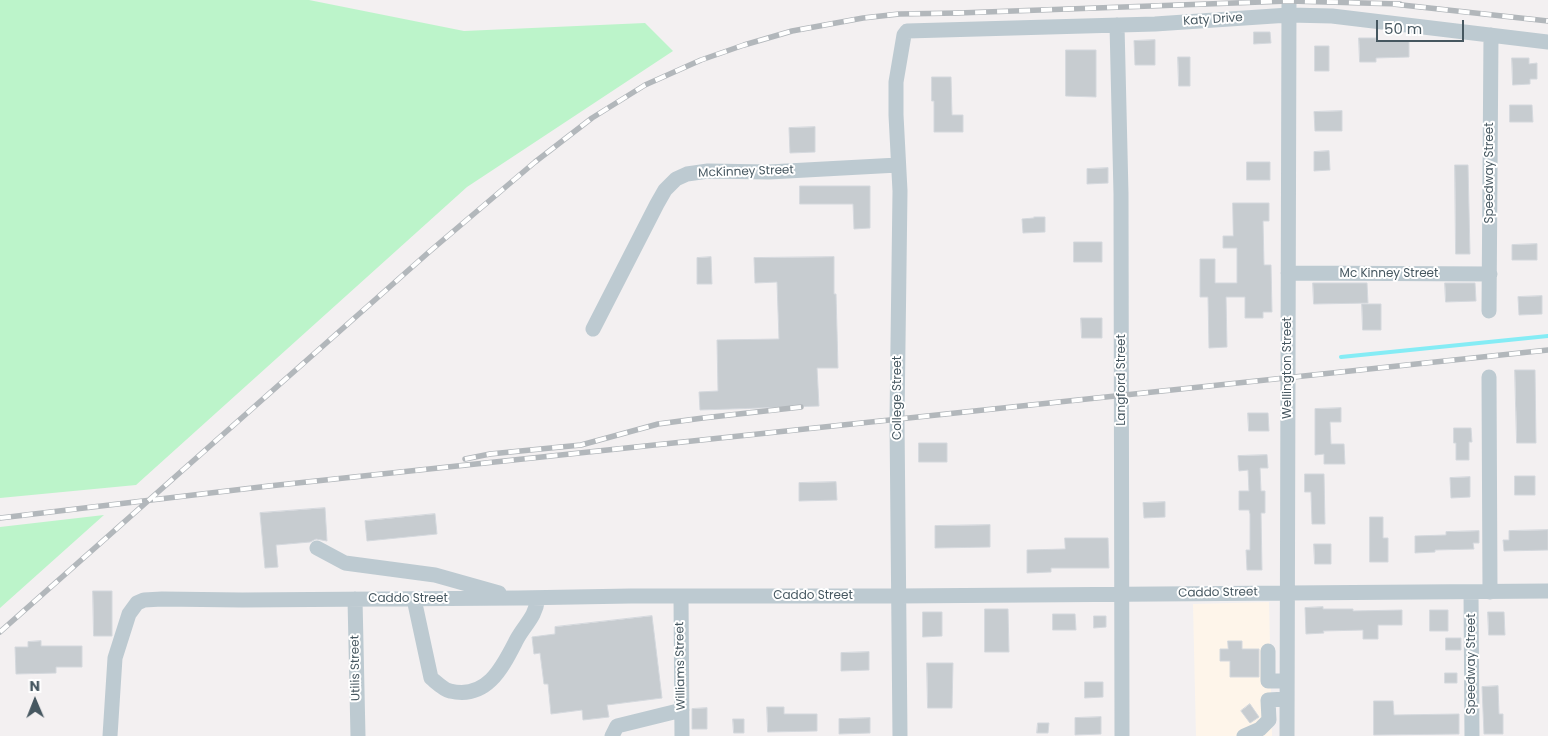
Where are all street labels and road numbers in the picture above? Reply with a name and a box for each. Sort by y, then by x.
street label: Katy Drive [1183,11,1243,29]
street label: Speedway Street [1483,122,1497,224]
street label: McKinney Street [698,163,794,181]
street label: Mc Kinney Street [1340,267,1438,281]
street label: Wellington Street [1281,317,1295,419]
street label: Langford Street [1115,334,1129,426]
street label: College Street [891,356,905,440]
street label: Caddo Street [1178,585,1258,601]
street label: Caddo Street [773,589,853,603]
street label: Caddo Street [368,592,448,606]
street label: Speedway Street [1465,613,1479,715]
street label: Williams Street [673,622,689,710]
street label: Utilis Street [348,635,364,701]

